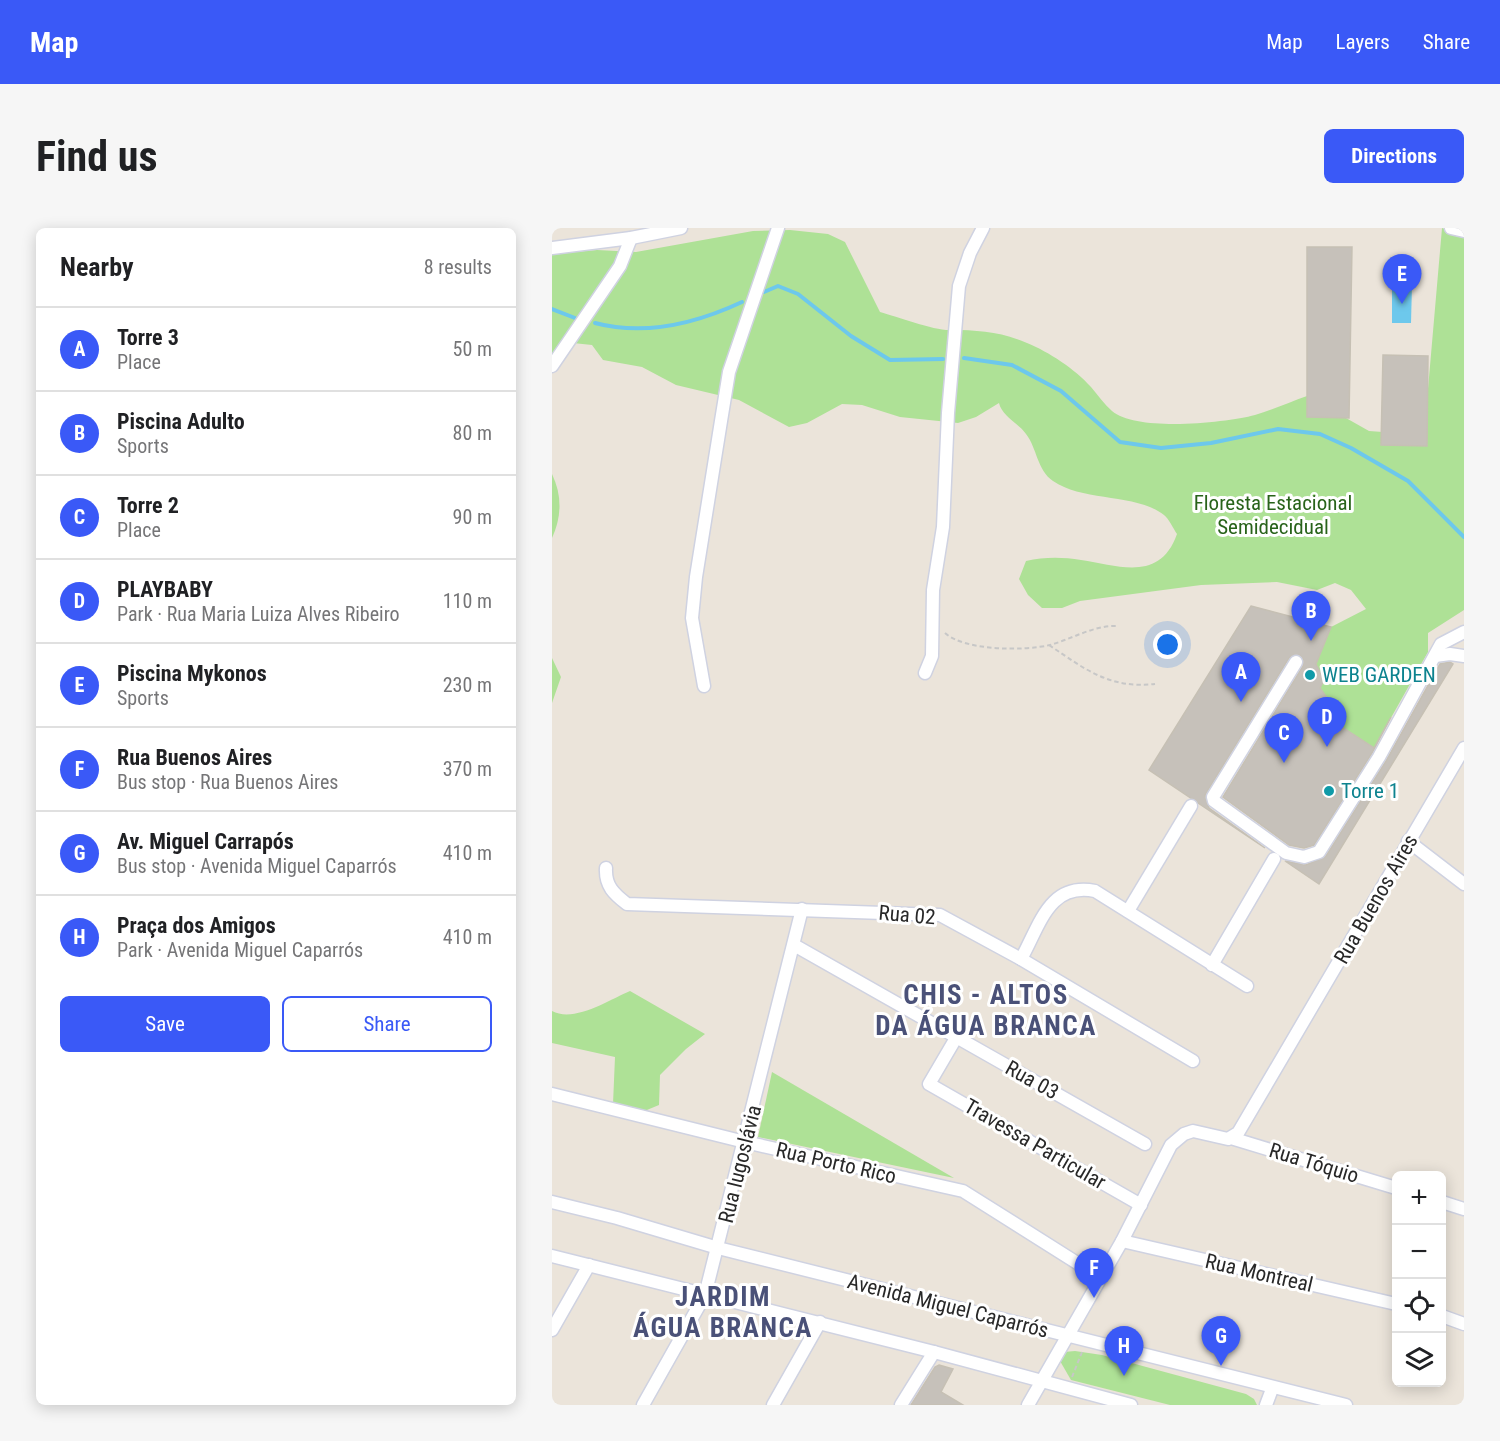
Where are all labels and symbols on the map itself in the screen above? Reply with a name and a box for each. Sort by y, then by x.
pin: E [1382,254,1422,304]
park label: Floresta Estacional Semidecidual [1194,491,1352,539]
pin: B [1292,592,1330,641]
your location [1153,630,1182,659]
pin: A [1222,652,1260,702]
place label: WEB GARDEN [1322,663,1436,687]
marker: WEB GARDEN [1303,668,1317,682]
pin: D [1308,698,1346,747]
pin: C [1264,714,1304,763]
place label: Torre 1 [1341,779,1399,803]
marker: Torre 1 [1322,784,1336,798]
street label: Rua Buenos Aires [1329,830,1423,968]
street label: Rua 02 [878,901,936,929]
district label: CHIS - ALTOS DA ÁGUA BRANCA [875,979,1097,1042]
street label: Rua 03 [1001,1056,1063,1104]
street label: Travessa Particular [960,1094,1110,1194]
street label: Rua Iugoslávia [714,1103,766,1225]
street label: Rua Porto Rico [774,1138,898,1188]
street label: Rua Tóquio [1266,1138,1362,1188]
pin: F [1074,1248,1114,1298]
street label: Rua Montreal [1203,1249,1315,1297]
street label: Avenida Miguel Caparrós [845,1269,1051,1343]
district label: JARDIM ÁGUA BRANCA [633,1281,813,1344]
pin: G [1202,1316,1240,1366]
pin: H [1104,1326,1144,1376]

